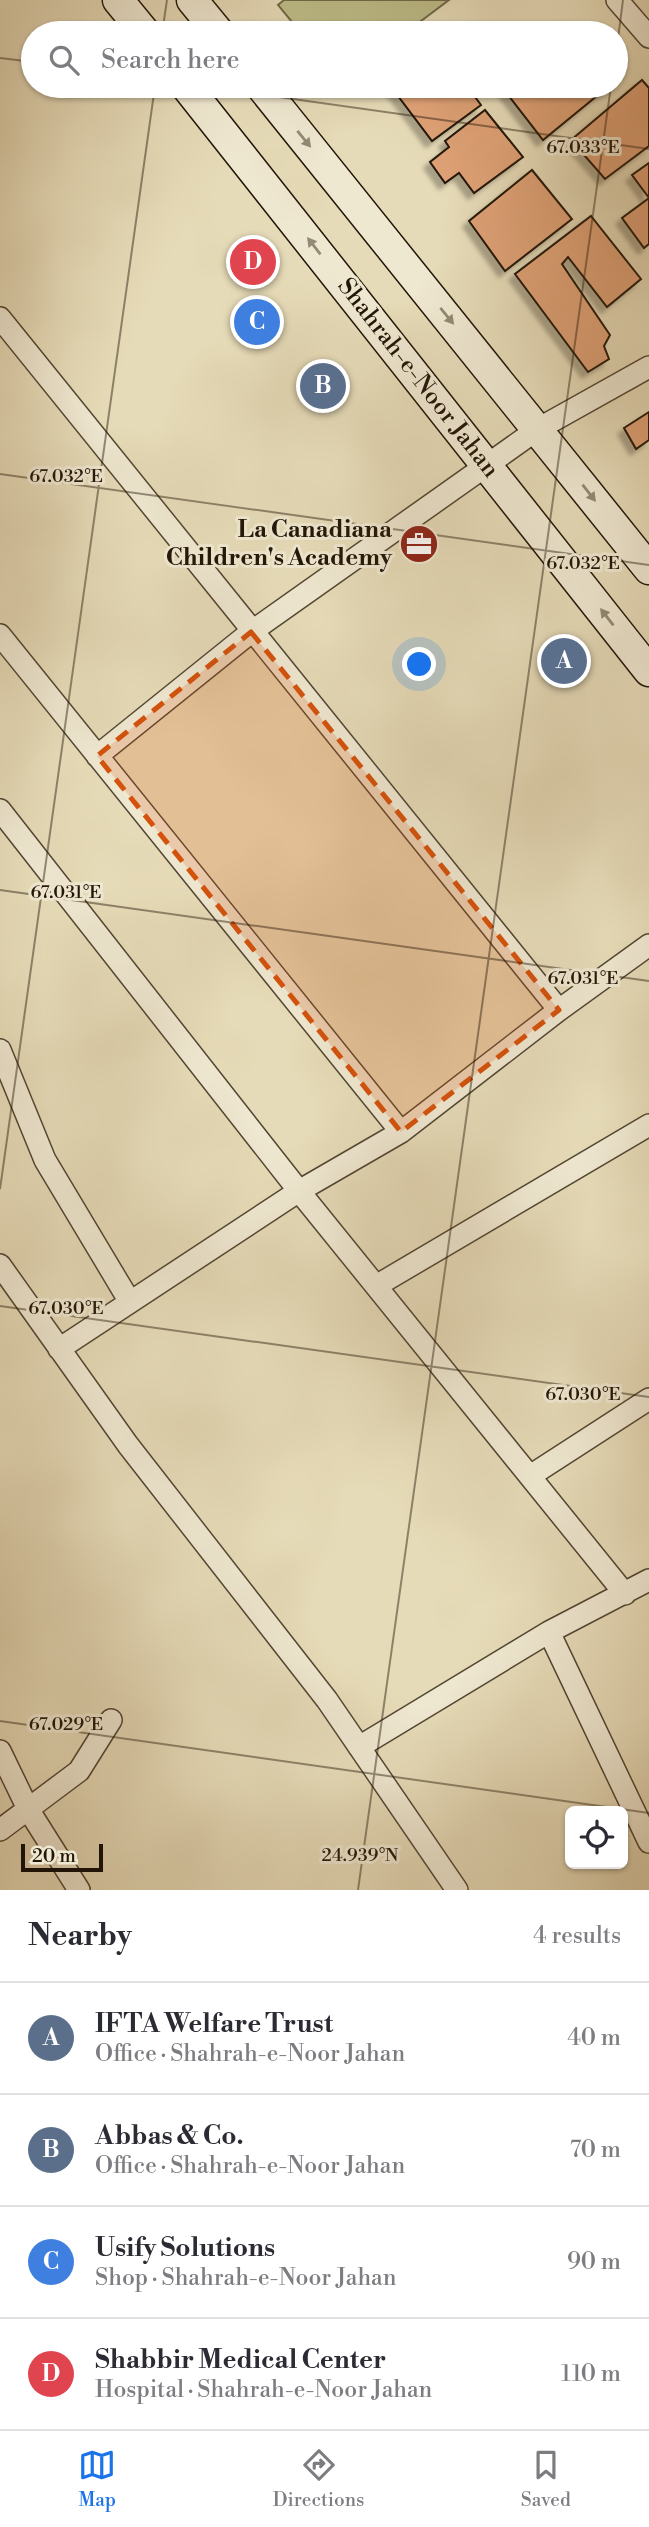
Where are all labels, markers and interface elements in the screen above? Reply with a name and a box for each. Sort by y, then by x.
search box [21,21,628,98]
icon: search [45,41,83,79]
text: Search here [101,44,240,76]
one-way arrow [296,130,311,147]
text: 67.033°E [546,136,620,159]
pin: D [230,236,276,288]
one-way arrow [307,238,322,255]
street label: Shahrah-e-Noor Jahan [331,272,505,484]
pin: C [234,296,280,348]
one-way arrow [439,307,454,324]
pin: B [300,360,346,412]
text: 67.032°E [29,465,103,488]
one-way arrow [582,484,597,502]
place label: La Canadiana Children's Academy [166,515,393,573]
office icon: La Canadiana Children's Academy [398,523,440,565]
text: 67.032°E [546,552,620,575]
one-way arrow [600,608,614,626]
pin: A [541,635,587,687]
your location [402,647,436,681]
text: 67.031°E [31,881,101,904]
text: 67.031°E [548,967,618,990]
text: 67.030°E [28,1297,104,1320]
text: 67.030°E [545,1383,621,1406]
text: 67.029°E [29,1713,103,1736]
map controls [565,1806,628,1869]
button: locate [565,1806,628,1869]
scale bar [21,1841,103,1873]
text: 20 m [32,1844,76,1868]
text: 24.939°N [322,1844,399,1867]
text: Nearby [28,1917,132,1955]
text: 4 results [533,1922,621,1950]
text: IFTA Welfare Trust [95,2008,333,2040]
text: A [43,2024,59,2052]
text: 40 m [567,2024,621,2052]
text: Office · Shahrah-e-Noor Jahan [95,2040,405,2068]
text: Abbas & Co. [95,2120,244,2152]
text: B [42,2136,60,2164]
text: 70 m [570,2136,621,2164]
text: Office · Shahrah-e-Noor Jahan [95,2152,405,2180]
text: Usify Solutions [95,2232,275,2264]
text: C [43,2248,59,2276]
text: 90 m [567,2248,621,2276]
text: Shop · Shahrah-e-Noor Jahan [95,2264,396,2292]
text: Shabbir Medical Center [95,2344,386,2376]
text: D [42,2360,60,2388]
text: 110 m [561,2360,621,2388]
text: Hospital · Shahrah-e-Noor Jahan [95,2376,432,2404]
tab: Map [78,2446,116,2512]
tab: Directions [273,2446,364,2512]
tab: Saved [521,2446,571,2512]

